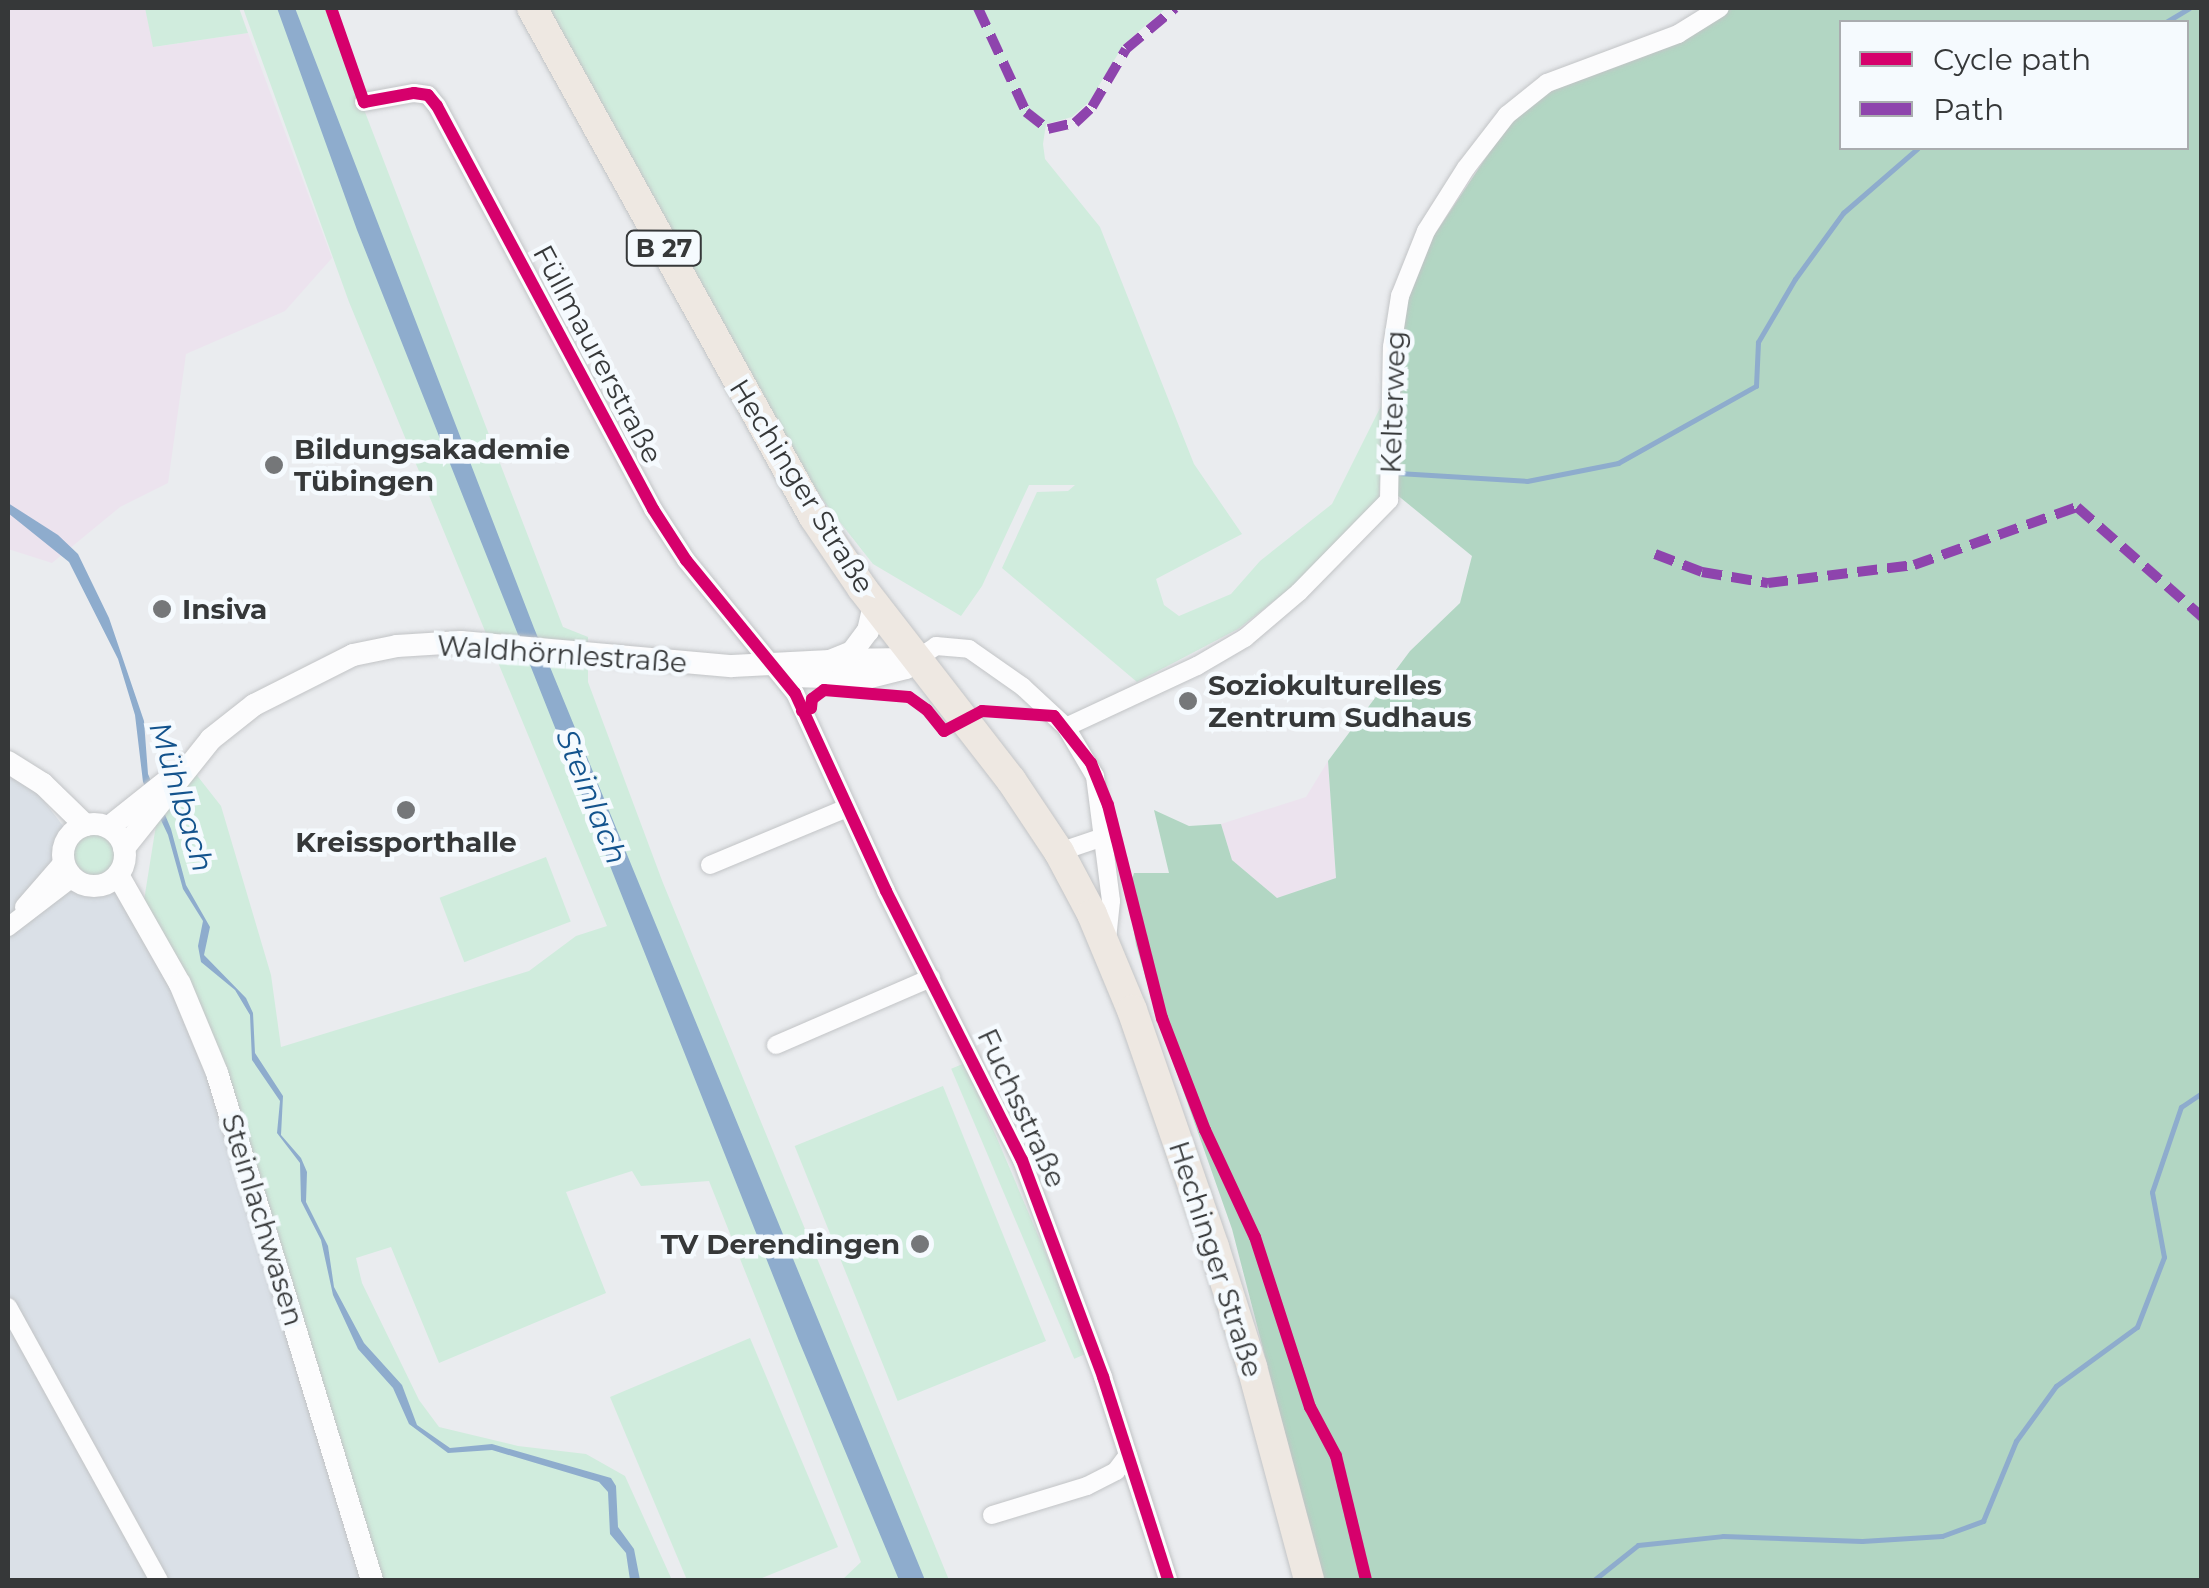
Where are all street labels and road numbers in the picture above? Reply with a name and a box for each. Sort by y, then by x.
road number: B 27 [624,228,704,268]
street label: Füllmaurerstraße [526,239,670,469]
street label: Kelterweg [1374,330,1412,474]
street label: Hechinger Straße [723,373,881,599]
street label: Waldhörnlestraße [436,628,688,680]
street label: Fuchsstraße [971,1023,1073,1193]
street label: Steinlachwasen [215,1110,311,1330]
street label: Hechinger Straße [1162,1137,1270,1381]

